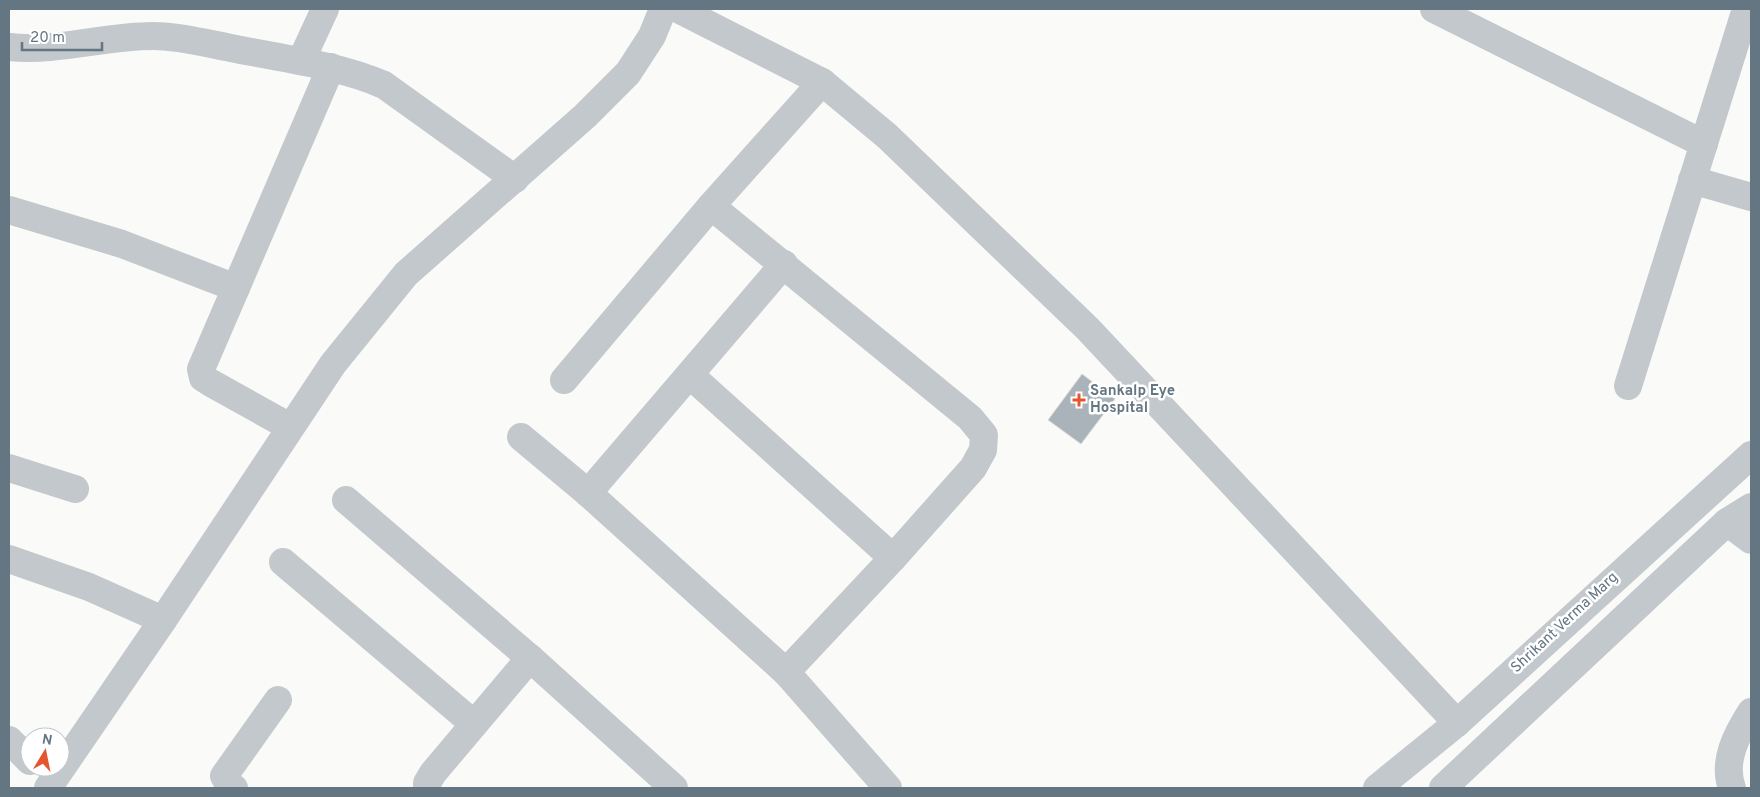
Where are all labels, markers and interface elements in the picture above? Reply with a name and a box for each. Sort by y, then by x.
scale bar [22,20,102,52]
text: 20 m [30,29,65,48]
place label: Sankalp Eye Hospital [1090,382,1175,418]
marker: Sankalp Eye Hospital [1072,393,1086,407]
street label: Shrikant Verma Marg [1507,568,1623,678]
north arrow [20,727,70,777]
text: N [41,731,53,750]

